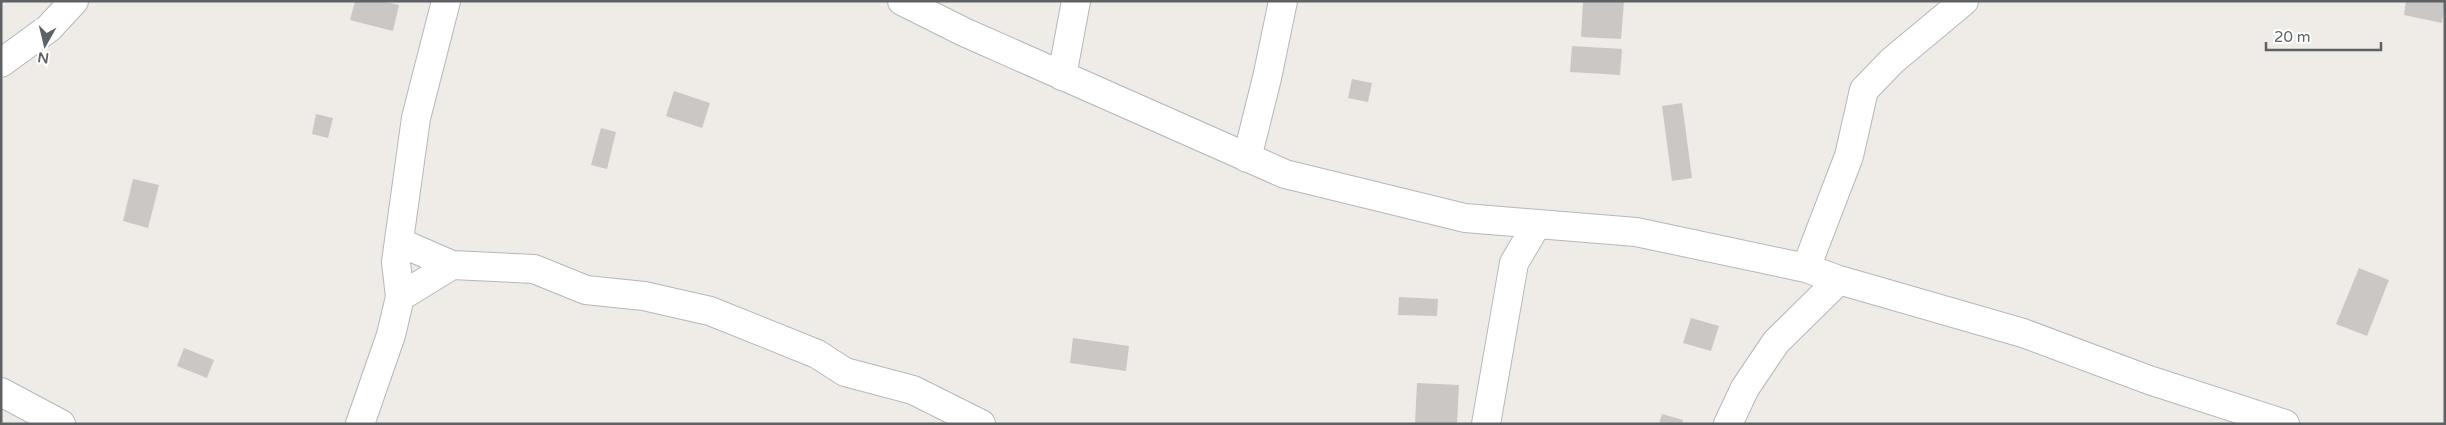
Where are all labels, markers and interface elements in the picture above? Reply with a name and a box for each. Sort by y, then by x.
north arrow [20,20,70,70]
scale bar [2266,20,2381,52]
text: 20 m [2274,28,2311,46]
text: N [37,48,50,67]

